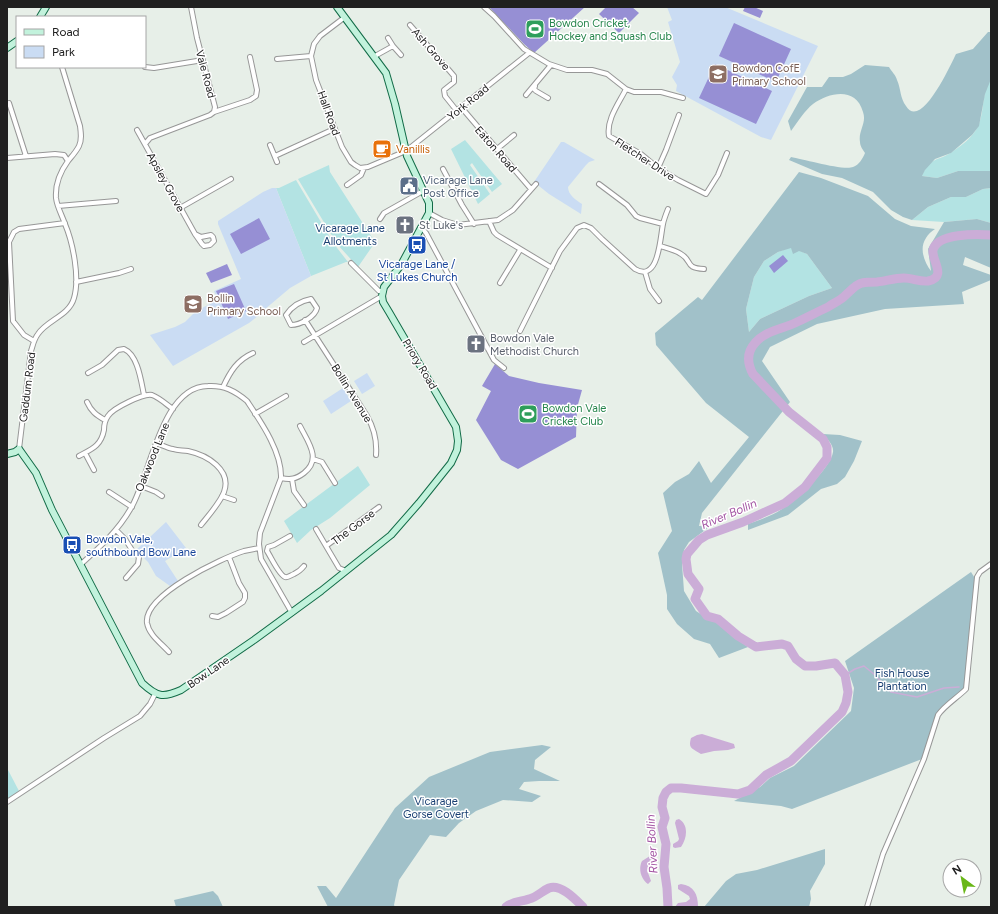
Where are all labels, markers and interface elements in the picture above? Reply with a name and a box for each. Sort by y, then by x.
legend [16,16,146,68]
place label: Bowdon Cricket, Hockey and Squash Club [549,17,672,43]
sports icon: Bowdon Cricket, Hockey and Squash Club [524,18,546,40]
text: Road [52,25,80,39]
street label: Ash Grove [409,26,452,73]
text: Park [52,45,75,59]
street label: Vale Road [193,49,218,100]
place label: Bowdon CofE Primary School [732,62,806,88]
school or university icon: Bowdon CofE Primary School [707,63,729,85]
street label: York Road [445,82,492,123]
street label: Hall Road [314,89,343,137]
street label: Eaton Road [472,124,519,175]
street label: Fletcher Drive [612,135,677,184]
cafe icon: Vanillis [371,138,393,160]
place label: Vanillis [396,143,430,156]
street label: Apsley Grove [144,150,187,214]
place label: Vicarage Lane Post Office [423,174,493,200]
public building icon: Vicarage Lane Post Office [398,175,420,197]
church icon: St Luke's [394,214,416,236]
place label: St Luke's [419,219,463,232]
park label: Vicarage Lane Allotments [315,222,385,248]
bus stop icon: Vicarage Lane / St Lukes Church [406,234,428,256]
place label: Vicarage Lane / St Lukes Church [377,258,457,284]
place label: Bollin Primary School [207,292,281,318]
school or university icon: Bollin Primary School [182,293,204,315]
place label: Bowdon Vale Methodist Church [490,332,579,358]
church icon: Bowdon Vale Methodist Church [465,333,487,355]
street label: Priory Road [399,337,440,392]
street label: Gaddum Road [17,351,38,423]
street label: Bollin Avenue [328,362,375,425]
place label: Bowdon Vale Cricket Club [542,402,606,428]
sports icon: Bowdon Vale Cricket Club [517,403,539,425]
street label: Oakwood Lane [133,421,172,494]
water label: River Bollin [699,496,759,532]
street label: The Gorse [329,507,377,548]
place label: Bowdon Vale, southbound Bow Lane [86,533,196,559]
bus stop icon: Bowdon Vale, southbound Bow Lane [61,534,83,556]
street label: Bow Lane [185,654,232,691]
park label: Fish House Plantation [875,667,929,693]
park label: Vicarage Gorse Covert [403,795,469,821]
water label: River Bollin [643,814,661,874]
north arrow [942,858,982,898]
text: N [950,862,964,878]

